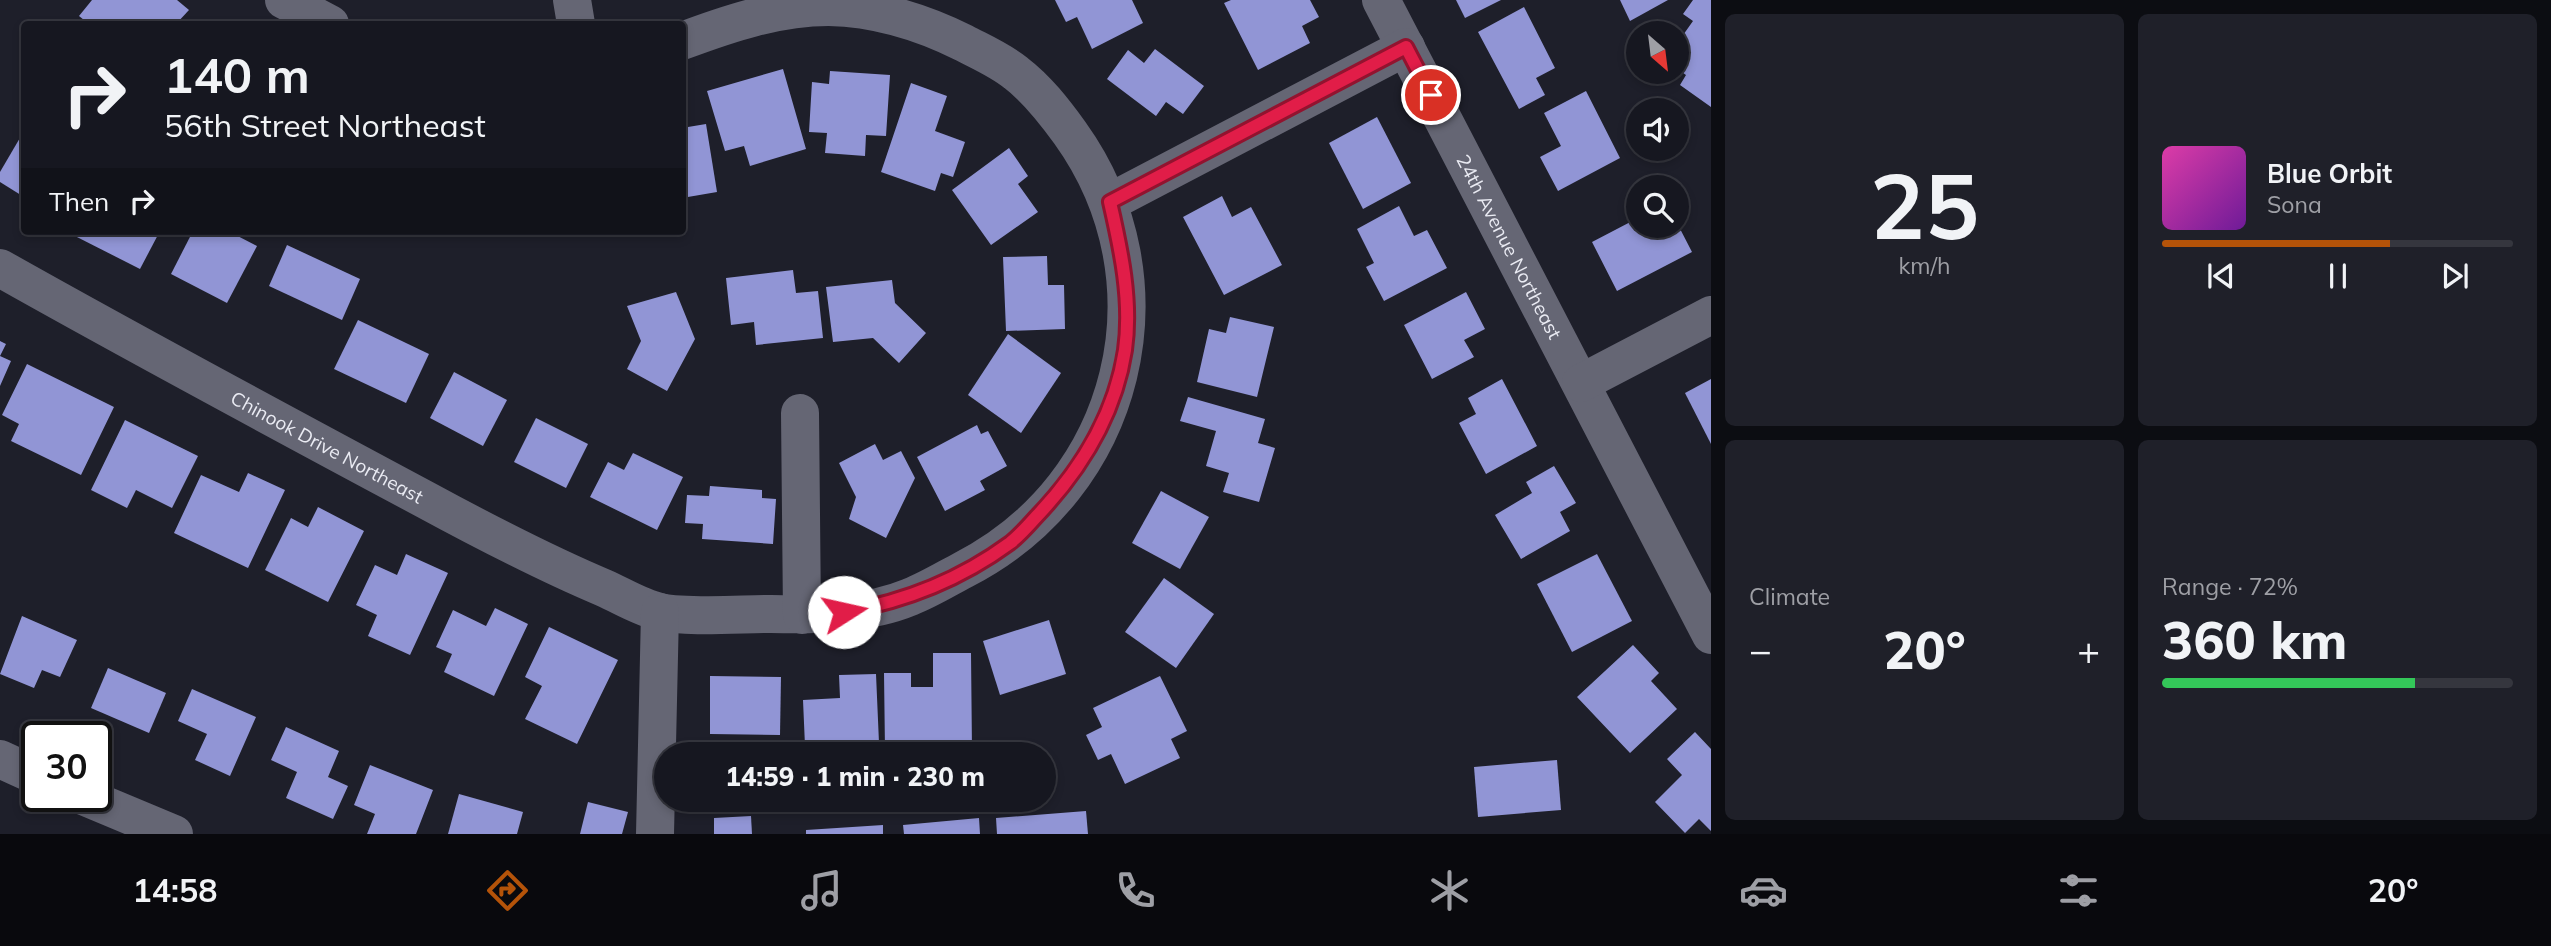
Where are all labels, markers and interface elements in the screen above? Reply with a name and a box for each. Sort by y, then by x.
north arrow [1626,21,1689,84]
map controls [1626,21,1689,238]
text: 140 m [164,44,310,105]
icon: right [49,49,140,140]
pin [1401,65,1461,125]
icon: arrive [1412,76,1450,114]
button: sound [1626,98,1689,161]
text: 56th Street Northeast [164,105,486,145]
text: 25 [1870,148,1979,262]
street label: 24th Avenue Northeast [1451,150,1567,343]
text: Blue Orbit [2267,157,2392,190]
button: search [1626,175,1689,238]
icon: right [123,182,161,220]
text: Then [49,185,109,218]
text: Sona [2267,190,2322,219]
text: km/h [1898,251,1951,280]
icon: previous [2202,257,2240,295]
icon: pause [2319,257,2357,295]
icon: next [2436,257,2474,295]
street label: Chinook Drive Northeast [227,386,428,509]
text: Range · 72% [2162,572,2298,601]
position arrow [807,575,881,649]
text: Climate [1749,582,1830,611]
text: 360 km [2162,607,2347,672]
text: 20° [1883,617,1966,682]
text: − [1749,626,1772,674]
text: + [2077,626,2100,674]
speed limit sign: 30 [21,721,112,812]
text: 14:59 · 1 min · 230 m [725,760,985,793]
icon: directions [483,866,532,915]
icon: music [797,866,846,915]
icon: phone [1111,866,1160,915]
icon: climate [1425,866,1474,915]
icon: car [1739,866,1788,915]
icon: filters [2054,866,2103,915]
text: 14:58 [133,870,217,910]
text: 20° [2368,870,2418,910]

